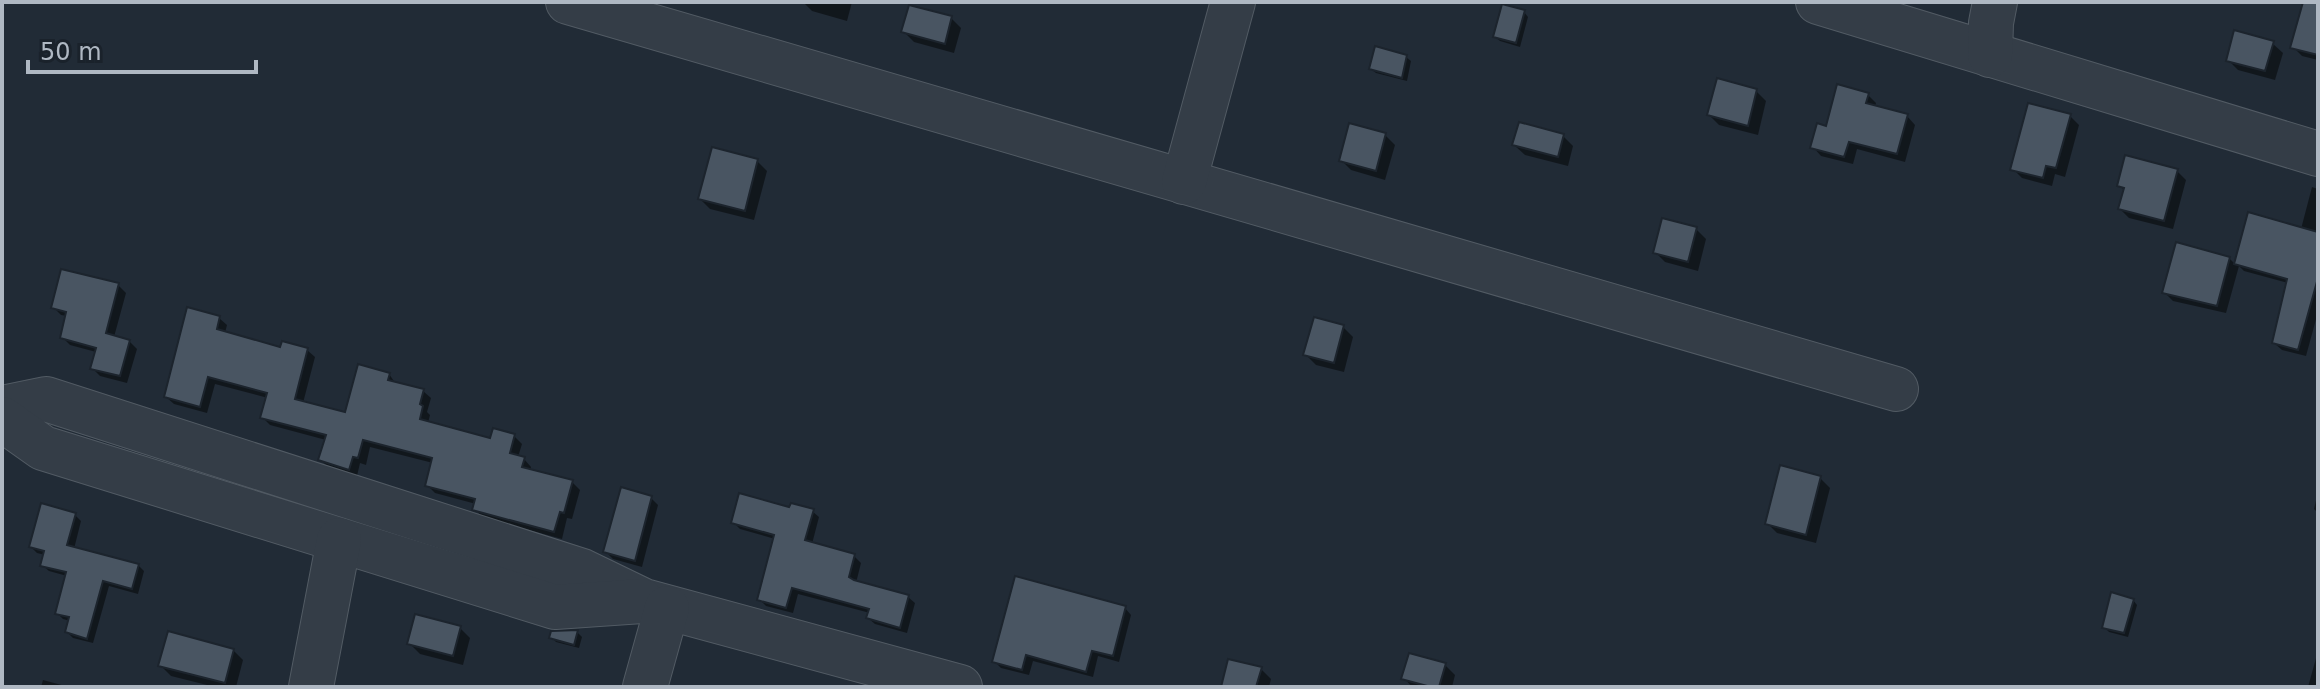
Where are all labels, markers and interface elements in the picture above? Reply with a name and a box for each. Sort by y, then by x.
scale bar [28,24,256,74]
text: 50 m [40,38,102,66]

